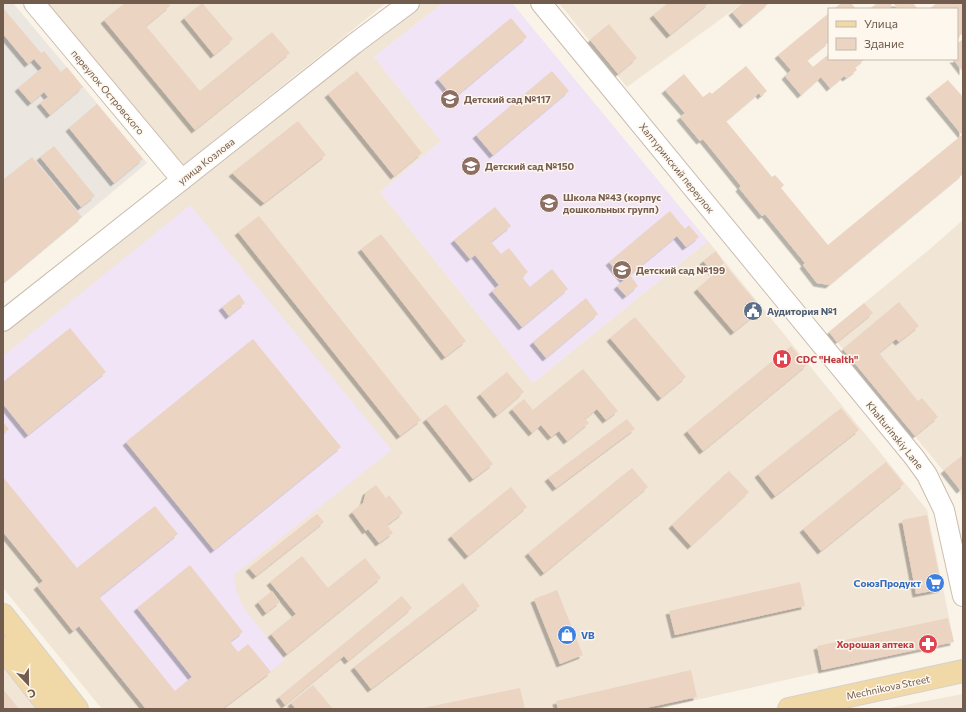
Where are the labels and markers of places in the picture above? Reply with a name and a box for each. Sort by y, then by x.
school or university icon: Детский сад №117 [439,88,461,110]
place label: Детский сад №117 [464,93,551,105]
school or university icon: Детский сад №150 [460,155,482,177]
place label: Детский сад №150 [485,160,575,172]
place label: Школа №43 (корпус дошкольных групп) [563,191,661,215]
school or university icon: Школа №43 (корпус дошкольных групп) [538,192,560,214]
school or university icon: Детский сад №199 [611,259,633,281]
place label: Детский сад №199 [636,264,725,276]
public building icon: Аудитория №1 [742,300,764,322]
place label: Аудитория №1 [767,305,837,317]
hospital icon: CDC "Health" [771,348,793,370]
place label: CDC "Health" [796,353,858,365]
supermarket icon: СоюзПродукт [924,572,946,594]
place label: СоюзПродукт [854,577,921,589]
shop icon: VB [556,624,578,646]
place label: VB [581,629,595,641]
pharmacy icon: Хорошая аптека [917,633,939,655]
place label: Хорошая аптека [836,638,914,650]

